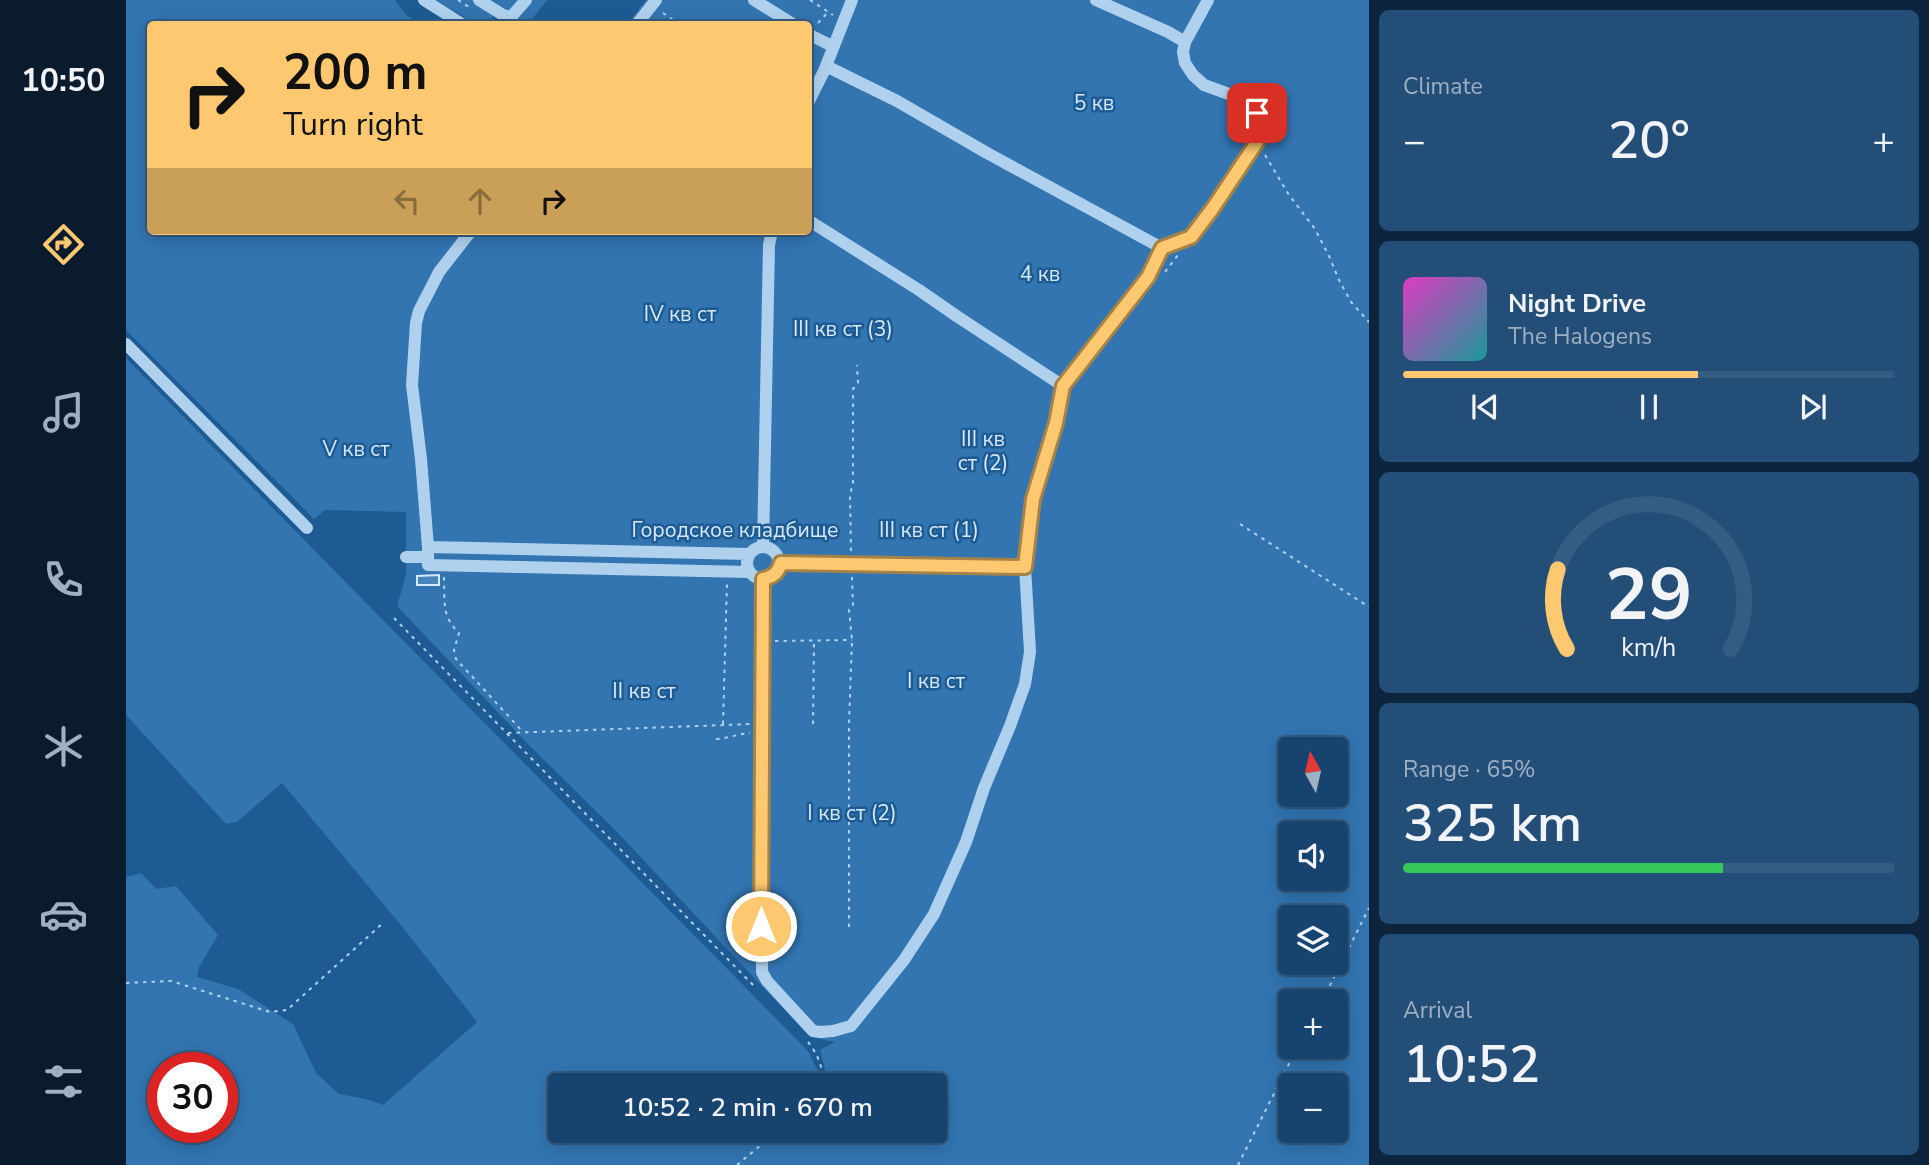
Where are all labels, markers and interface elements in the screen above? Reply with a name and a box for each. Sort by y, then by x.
text: 200 m [283,39,427,106]
icon: right [168,49,259,140]
text: 10:50 [21,59,105,102]
text: Climate [1403,71,1483,102]
pin [1227,83,1287,143]
park label: 5 кв [1074,89,1114,117]
icon: arrive [1238,94,1276,132]
text: Turn right [283,103,423,146]
text: 20° [1608,105,1690,176]
text: − [1403,116,1426,167]
text: + [1872,116,1895,167]
icon: left [388,182,426,220]
icon: ahead [461,182,499,220]
icon: right [534,182,572,220]
icon: directions [39,220,88,269]
park label: 4 кв [1020,260,1060,288]
text: Night Drive [1508,286,1646,321]
park label: IV кв ст [644,300,717,328]
park label: III кв ст (3) [793,315,893,343]
text: The Halogens [1508,321,1652,352]
icon: music [39,388,88,437]
icon: previous [1466,388,1504,426]
icon: pause [1630,388,1668,426]
icon: next [1794,388,1832,426]
park label: III кв ст (2) [958,425,1008,477]
park label: V кв ст [321,435,390,463]
park label: Городское кладбище [632,516,838,544]
park label: III кв ст (1) [879,516,979,544]
text: 29 [1605,545,1693,645]
icon: phone [39,555,88,604]
text: km/h [1621,630,1677,664]
park label: I кв ст [907,667,966,695]
park label: II кв ст [612,677,676,705]
icon: climate [39,722,88,771]
north arrow [1278,737,1348,807]
map controls [1278,737,1348,1143]
text: Range · 65% [1403,754,1535,785]
text: 325 km [1403,788,1582,859]
park label: I кв ст (2) [807,799,897,827]
button: sound [1278,821,1348,891]
position arrow [724,889,798,963]
icon: car [39,890,88,939]
button: layers [1278,905,1348,975]
button: + [1278,989,1348,1059]
text: Arrival [1403,995,1472,1026]
text: 10:52 [1403,1029,1540,1100]
speed limit sign: 30 [147,1052,238,1143]
icon: filters [39,1057,88,1106]
button: − [1278,1073,1348,1143]
text: 10:52 · 2 min · 670 m [622,1090,873,1125]

